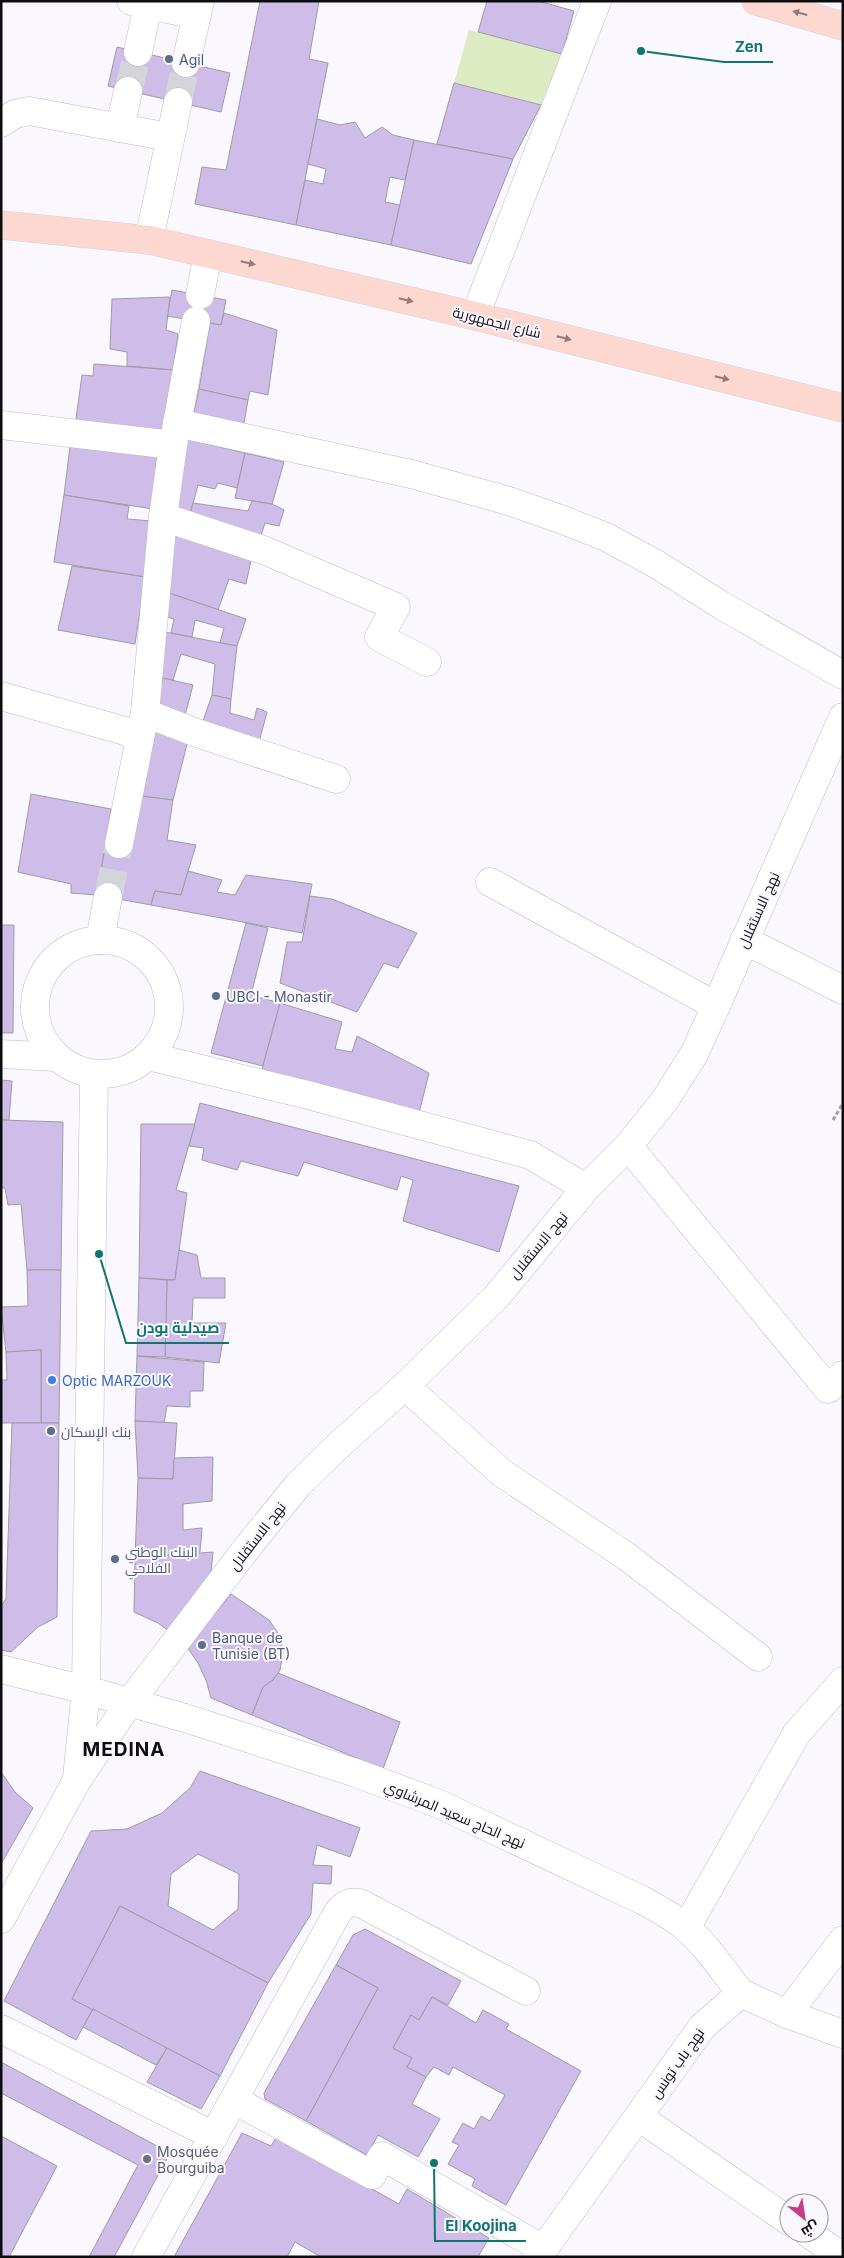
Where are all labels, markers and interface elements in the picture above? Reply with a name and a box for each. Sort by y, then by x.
one-way arrow [792,9,807,17]
callout: Zen [724,32,773,62]
text: Zen [735,37,763,56]
place label: Agil [179,51,204,68]
marker: Agil [163,53,175,65]
one-way arrow [240,259,255,267]
one-way arrow [399,296,414,304]
street label: شارع الجمهورية [451,303,543,342]
one-way arrow [557,334,572,342]
one-way arrow [714,374,729,382]
street label: نهج الاستقلال [734,869,783,951]
place label: UBCI - Monastir [226,988,332,1005]
marker: UBCI - Monastir [210,990,222,1002]
street label: نهج الاستقلال [505,1208,572,1282]
callout: صيدلية بودن [126,1313,229,1343]
text: صيدلية بودن [137,1318,219,1337]
place label: Optic MARZOUK [62,1372,172,1389]
marker: Optic MARZOUK [46,1374,58,1386]
place label: بنك الإسكان [61,1423,131,1441]
marker: بنك الإسكان [45,1425,57,1437]
street label: نهج الاستقلال [225,1499,290,1574]
place label: البنك الوطني الفلاحي [125,1543,198,1580]
marker: البنك الوطني الفلاحي [109,1553,121,1565]
place label: Banque de Tunisie (BT) [212,1629,290,1662]
marker: Banque de Tunisie (BT) [196,1639,208,1651]
district label: MEDINA [83,1738,165,1761]
street label: نهج الحاج سعيد المرشاوي [381,1777,528,1855]
street label: نهج باب تونس [647,2025,708,2102]
place label: Mosquée Bourguiba [157,2143,225,2176]
marker: Mosquée Bourguiba [141,2153,153,2165]
north arrow [779,2193,829,2243]
callout: El Koojina [435,2211,526,2241]
text: El Koojina [445,2216,517,2235]
text: ش [798,2217,823,2242]

